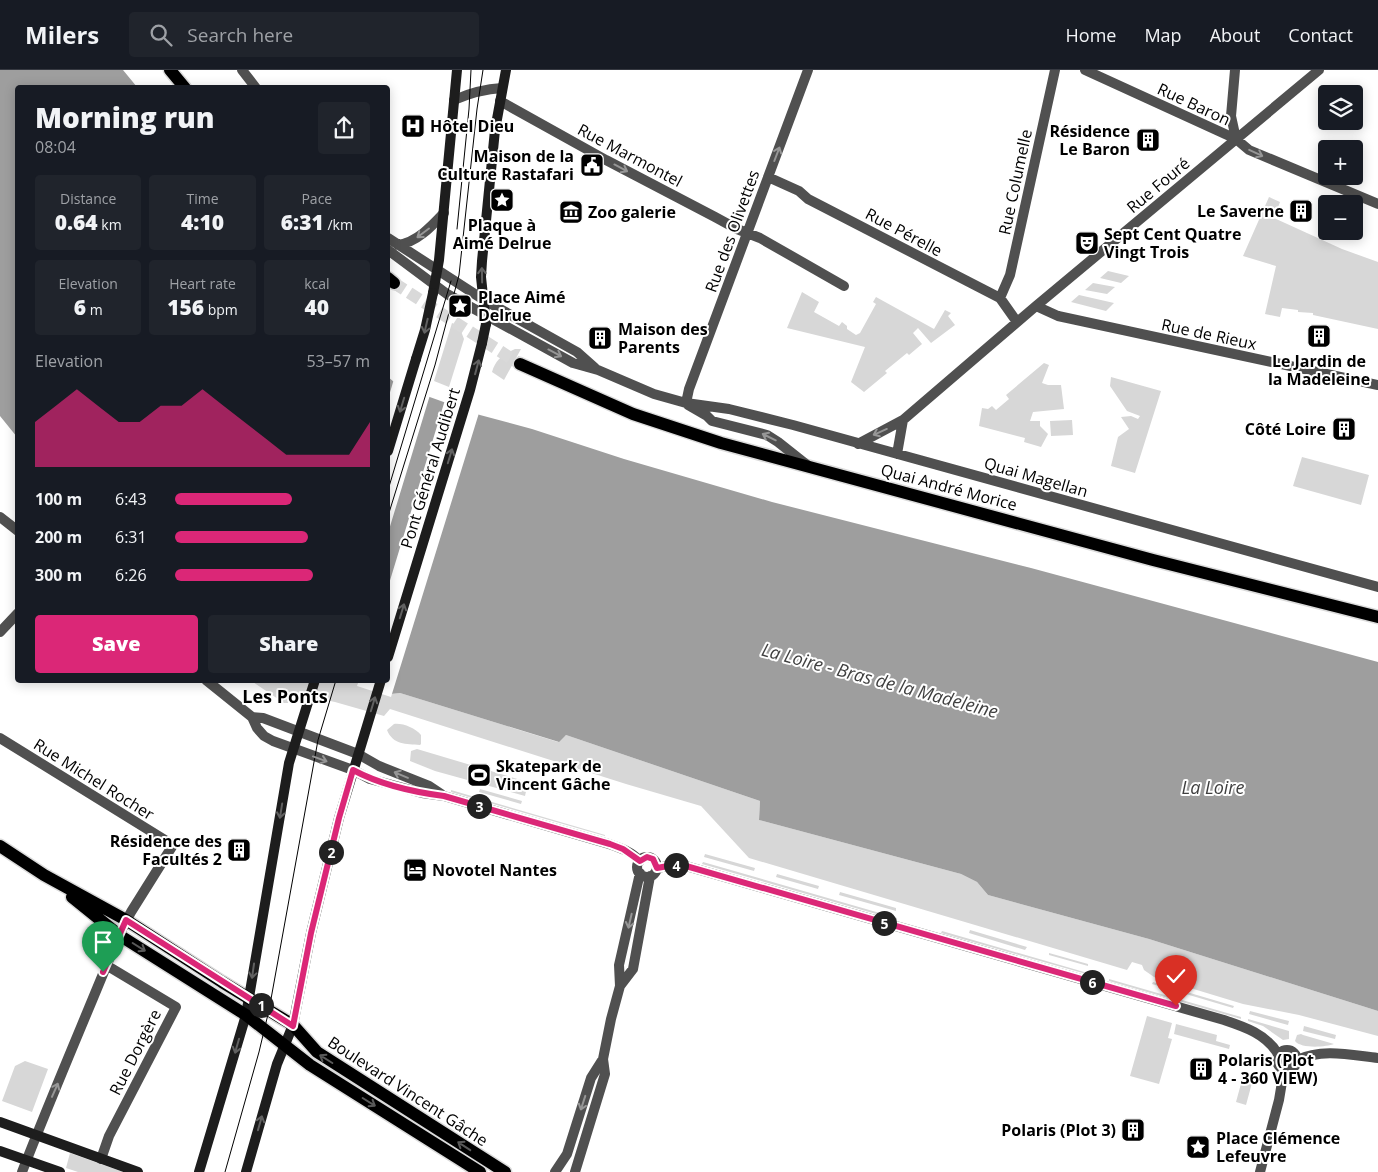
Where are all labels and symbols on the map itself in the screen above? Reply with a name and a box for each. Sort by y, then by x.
street label: Rue Baron [1154,78,1234,130]
hospital icon: Hôtel Dieu [400,113,426,139]
place label: Hôtel Dieu [430,115,514,137]
street label: Rue Marmontel [574,118,686,192]
place label: Résidence Le Baron [1049,120,1130,160]
street label: Rue Columelle [993,127,1037,237]
building icon: Résidence Le Baron [1135,127,1161,153]
place label: Maison de la Culture Rastafari [437,145,574,185]
one-way arrow [773,147,782,162]
one-way arrow [1248,148,1263,158]
public building icon: Maison de la Culture Rastafari [579,152,605,178]
street label: Rue Fouré [1122,152,1194,218]
one-way arrow [614,163,629,173]
street label: Rue des Olivettes [700,167,764,295]
place icon: Plaque à Aimé Delrue [489,187,515,213]
building icon: Le Saverne [1288,198,1314,224]
museum icon: Zoo galerie [558,199,584,225]
place label: Le Saverne [1197,200,1284,222]
place label: Zoo galerie [588,201,676,223]
street label: Rue Pérelle [862,203,946,261]
place label: Plaque à Aimé Delrue [453,214,551,254]
place label: Sept Cent Quatre Vingt Trois [1104,223,1241,263]
one-way arrow [417,227,430,238]
theatre icon: Sept Cent Quatre Vingt Trois [1074,230,1100,256]
one-way arrow [477,267,486,283]
place label: Place Aimé Delrue [478,286,566,326]
place icon: Place Aimé Delrue [447,293,473,319]
street label: Rue de Rieux [1159,313,1259,355]
one-way arrow [421,318,430,334]
place label: Maison des Parents [618,318,708,358]
building icon: Le Jardin de la Madeleine [1306,323,1332,349]
building icon: Maison des Parents [587,325,613,351]
one-way arrow [547,349,562,358]
place label: Le Jardin de la Madeleine [1268,350,1370,390]
one-way arrow [472,359,482,375]
street label: Pont Général Audibert [395,385,465,551]
one-way arrow [397,396,406,412]
building icon: Côté Loire [1331,416,1357,442]
place label: Côté Loire [1245,418,1326,440]
one-way arrow [873,428,888,438]
one-way arrow [762,432,777,441]
one-way arrow [446,448,455,464]
street label: Quai Magellan [982,452,1090,502]
street label: Quai André Morice [879,458,1019,516]
one-way arrow [397,603,407,619]
water label: La Loire - Bras de la Madeleine [759,637,1001,723]
district label: Les Ponts [242,684,328,708]
one-way arrow [369,697,378,713]
street label: Rue Michel Rocher [29,733,159,825]
one-way arrow [312,754,328,764]
place label: Skatepark de Vincent Gâche [496,755,611,795]
sports icon: Skatepark de Vincent Gâche [466,762,492,788]
one-way arrow [393,769,408,778]
water label: La Loire [1182,775,1244,799]
pin: 3 [466,794,492,818]
one-way arrow [275,803,285,819]
place label: Résidence des Facultés 2 [110,830,222,870]
building icon: Résidence des Facultés 2 [226,837,252,863]
pin: 2 [318,840,344,864]
pin: 4 [664,852,688,878]
hotel icon: Novotel Nantes [402,857,428,883]
place label: Novotel Nantes [432,859,557,881]
pin: 5 [872,910,896,936]
one-way arrow [625,912,634,928]
pin [82,921,124,972]
one-way arrow [131,942,145,952]
pin [1155,955,1197,1006]
one-way arrow [248,963,258,979]
pin: 6 [1080,970,1104,994]
pin: 1 [248,992,274,1018]
street label: Rue Dorgère [104,1005,166,1099]
street label: Boulevard Vincent Gâche [324,1031,492,1151]
one-way arrow [231,1037,241,1053]
place label: Polaris (Plot 4 - 360 VIEW) [1218,1049,1318,1089]
one-way arrow [320,1053,334,1063]
building icon: Polaris (Plot 4 - 360 VIEW) [1188,1056,1214,1082]
one-way arrow [51,1083,61,1098]
one-way arrow [578,1094,587,1110]
one-way arrow [362,1097,376,1108]
one-way arrow [255,1115,265,1131]
building icon: Polaris (Plot 3) [1120,1117,1146,1143]
place label: Polaris (Plot 3) [1001,1119,1116,1141]
place label: Place Clémence Lefeuvre [1216,1127,1340,1167]
place icon: Place Clémence Lefeuvre [1185,1134,1211,1160]
one-way arrow [457,1141,471,1151]

